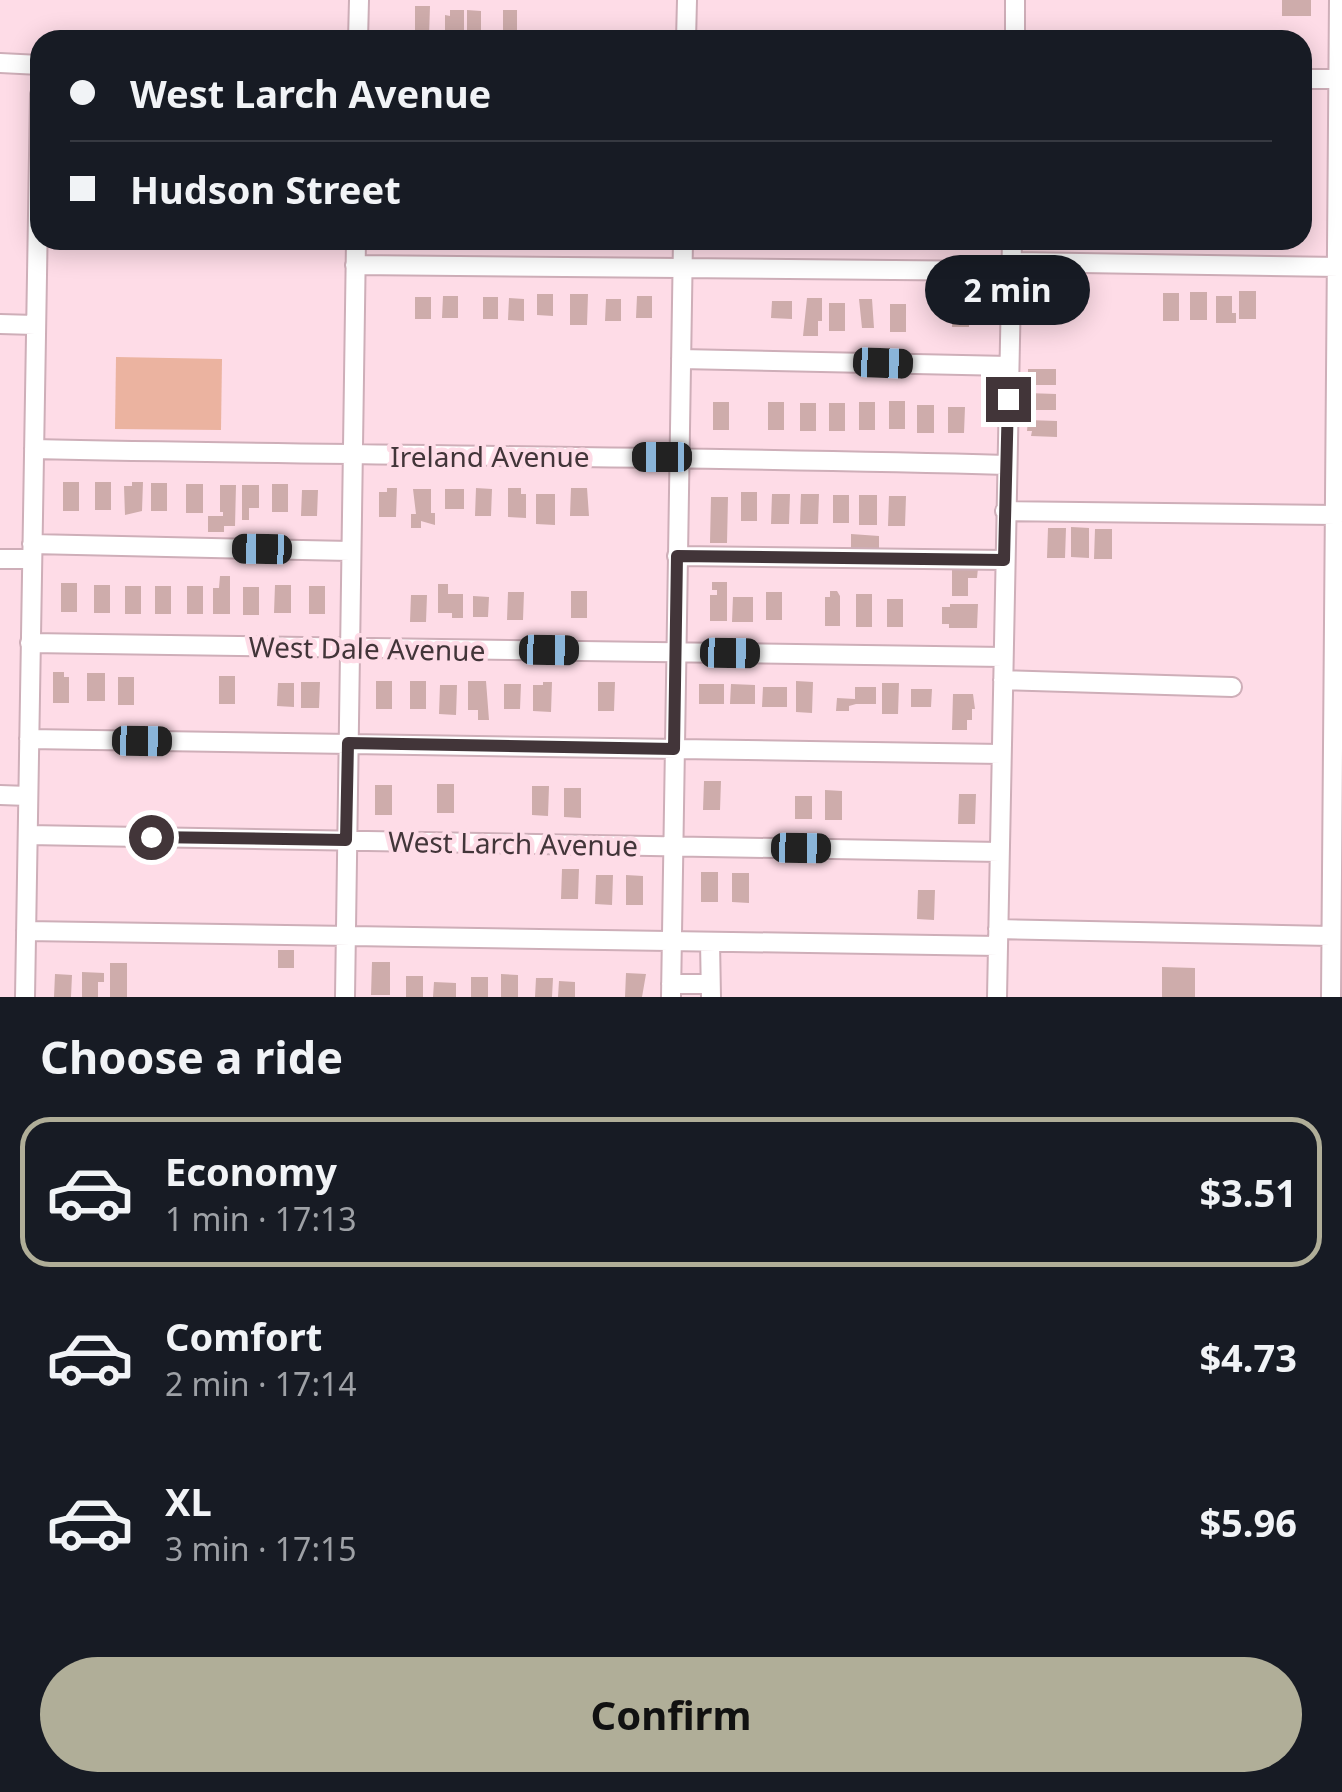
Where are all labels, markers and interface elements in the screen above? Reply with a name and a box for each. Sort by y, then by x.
text: West Larch Avenue [130,67,491,119]
text: Hudson Street [130,163,401,215]
callout: 2 min [926,254,1090,324]
text: 2 min [963,268,1052,311]
car [852,347,914,379]
route end [986,377,1031,422]
street label: Ireland Avenue [390,437,590,475]
car [632,442,692,472]
car [232,533,292,565]
street label: West Dale Avenue [248,627,486,669]
car [519,634,579,666]
car [700,637,760,669]
car [112,725,172,757]
route start [129,815,174,860]
street label: West Larch Avenue [388,822,638,864]
car [771,832,831,864]
text: Choose a ride [40,1026,343,1087]
text: Economy [165,1145,337,1197]
icon: car [45,1147,135,1237]
text: $3.51 [1199,1166,1297,1218]
text: 1 min · 17:13 [165,1197,357,1240]
text: Comfort [165,1310,322,1362]
icon: car [45,1312,135,1402]
text: $4.73 [1199,1331,1297,1383]
text: 2 min · 17:14 [165,1362,357,1405]
text: XL [165,1475,212,1527]
icon: car [45,1477,135,1567]
text: $5.96 [1199,1496,1297,1548]
text: 3 min · 17:15 [165,1527,357,1570]
button: Confirm [40,1657,1302,1772]

